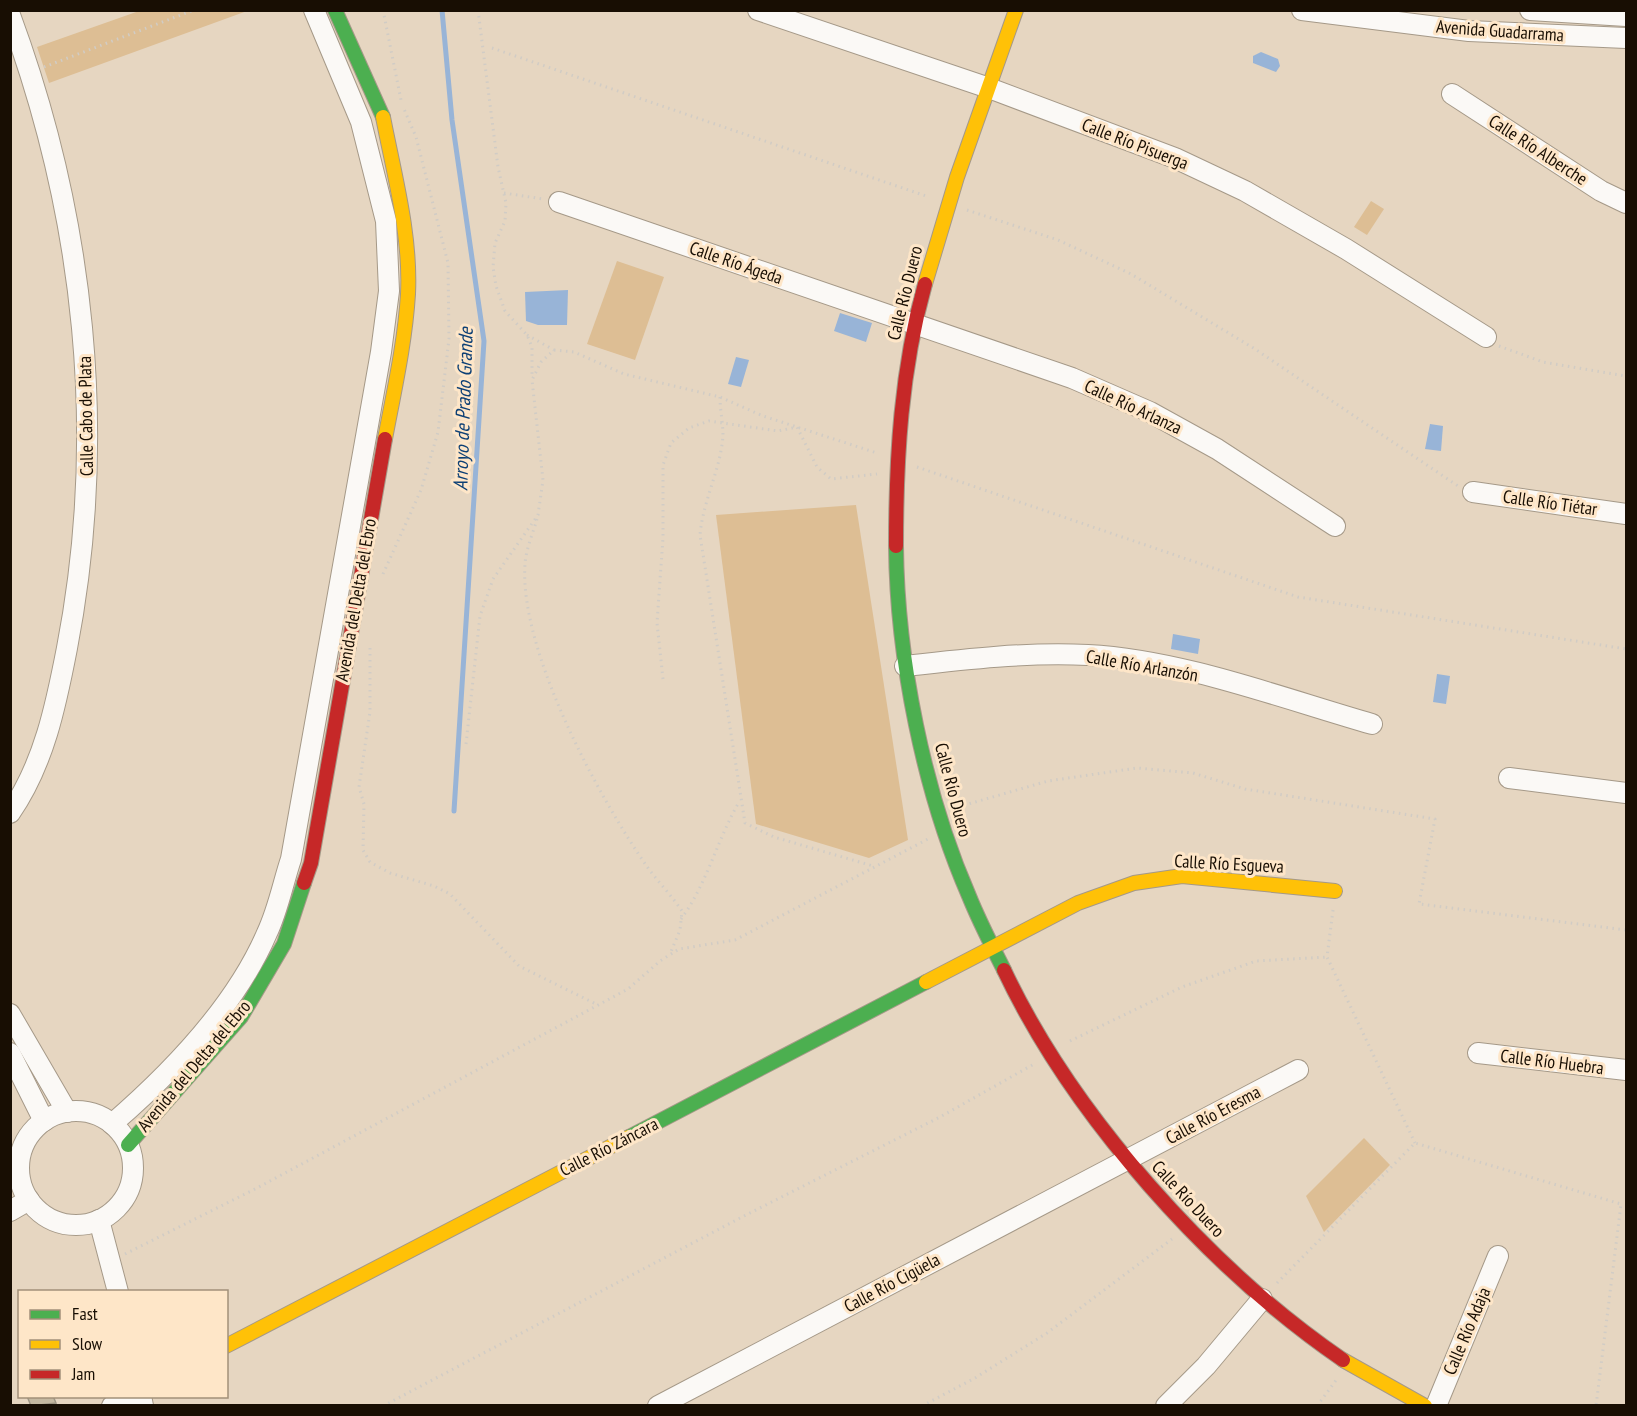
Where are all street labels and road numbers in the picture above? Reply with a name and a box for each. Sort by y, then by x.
street label: Avenida Guadarrama [1435,15,1565,46]
street label: Calle Río Alberche [1485,109,1592,190]
street label: Calle Río Pisuerga [1079,113,1192,174]
street label: Calle Río Ágeda [687,236,786,289]
street label: Calle Río Duero [882,243,927,342]
street label: Calle Cabo de Plata [73,356,98,476]
street label: Calle Río Arlanza [1081,374,1186,439]
street label: Calle Río Tiétar [1501,485,1599,521]
street label: Avenida del Delta del Ebro [330,517,381,683]
street label: Calle Río Arlanzón [1084,644,1200,687]
street label: Calle Río Duero [930,740,977,840]
street label: Calle Río Esgueva [1174,849,1284,878]
street label: Avenida del Delta del Ebro [132,995,256,1136]
street label: Calle Río Huebra [1499,1044,1605,1079]
street label: Calle Río Eresma [1161,1080,1264,1149]
street label: Calle Río Záncara [556,1112,662,1181]
street label: Calle Río Duero [1147,1156,1230,1242]
street label: Calle Río Cigüela [840,1248,944,1317]
street label: Calle Río Adaja [1438,1283,1495,1378]

